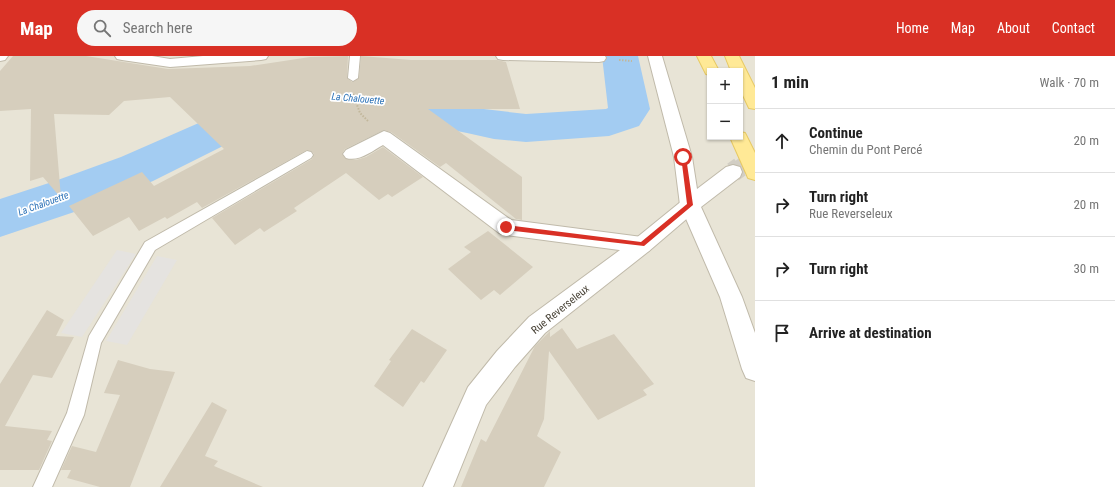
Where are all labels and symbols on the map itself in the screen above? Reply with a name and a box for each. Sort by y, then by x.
water label: La Chalouette [331,91,385,106]
route start [674,148,692,166]
water label: La Chalouette [16,189,70,218]
route end [497,218,515,236]
street label: Rue Reverseleux [529,282,592,337]

